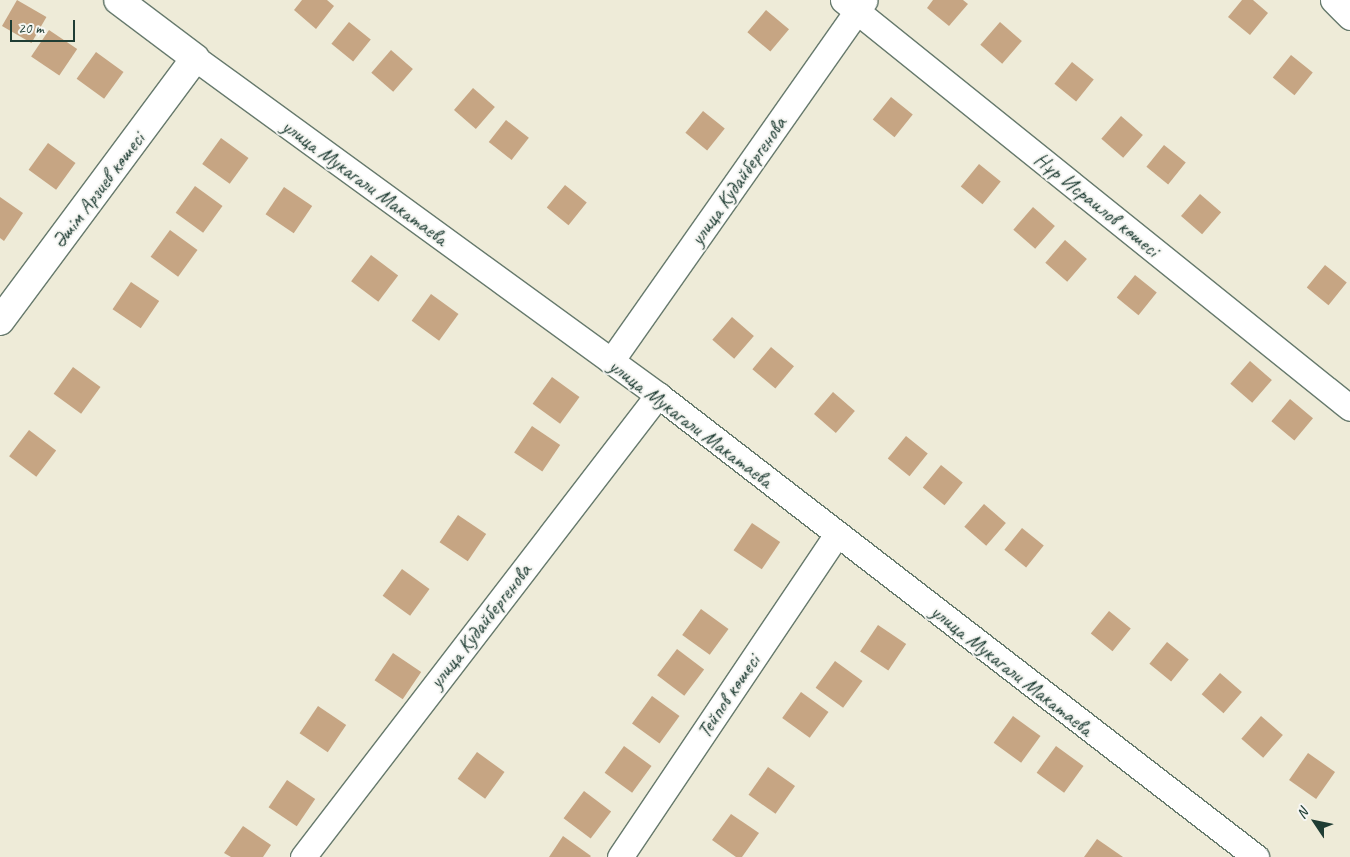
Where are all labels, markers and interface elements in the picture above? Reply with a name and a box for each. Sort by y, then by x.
scale bar [12,10,78,42]
text: 20 m [18,19,44,38]
street label: улица Кудайбергенова [684,112,792,250]
street label: улица Мукагали Макатаева [276,113,454,251]
street label: Әшім Арзиев көшесі [46,127,150,253]
street label: Нұр Исраилов көшесі [1029,146,1165,262]
street label: улица Мукагали Макатаева [603,352,779,494]
street label: улица Кудайбергенова [424,559,536,693]
street label: улица Мукагали Макатаева [925,598,1099,742]
street label: Тейпов көшесі [691,649,765,743]
north arrow [1290,797,1340,847]
text: N [1293,805,1312,822]

